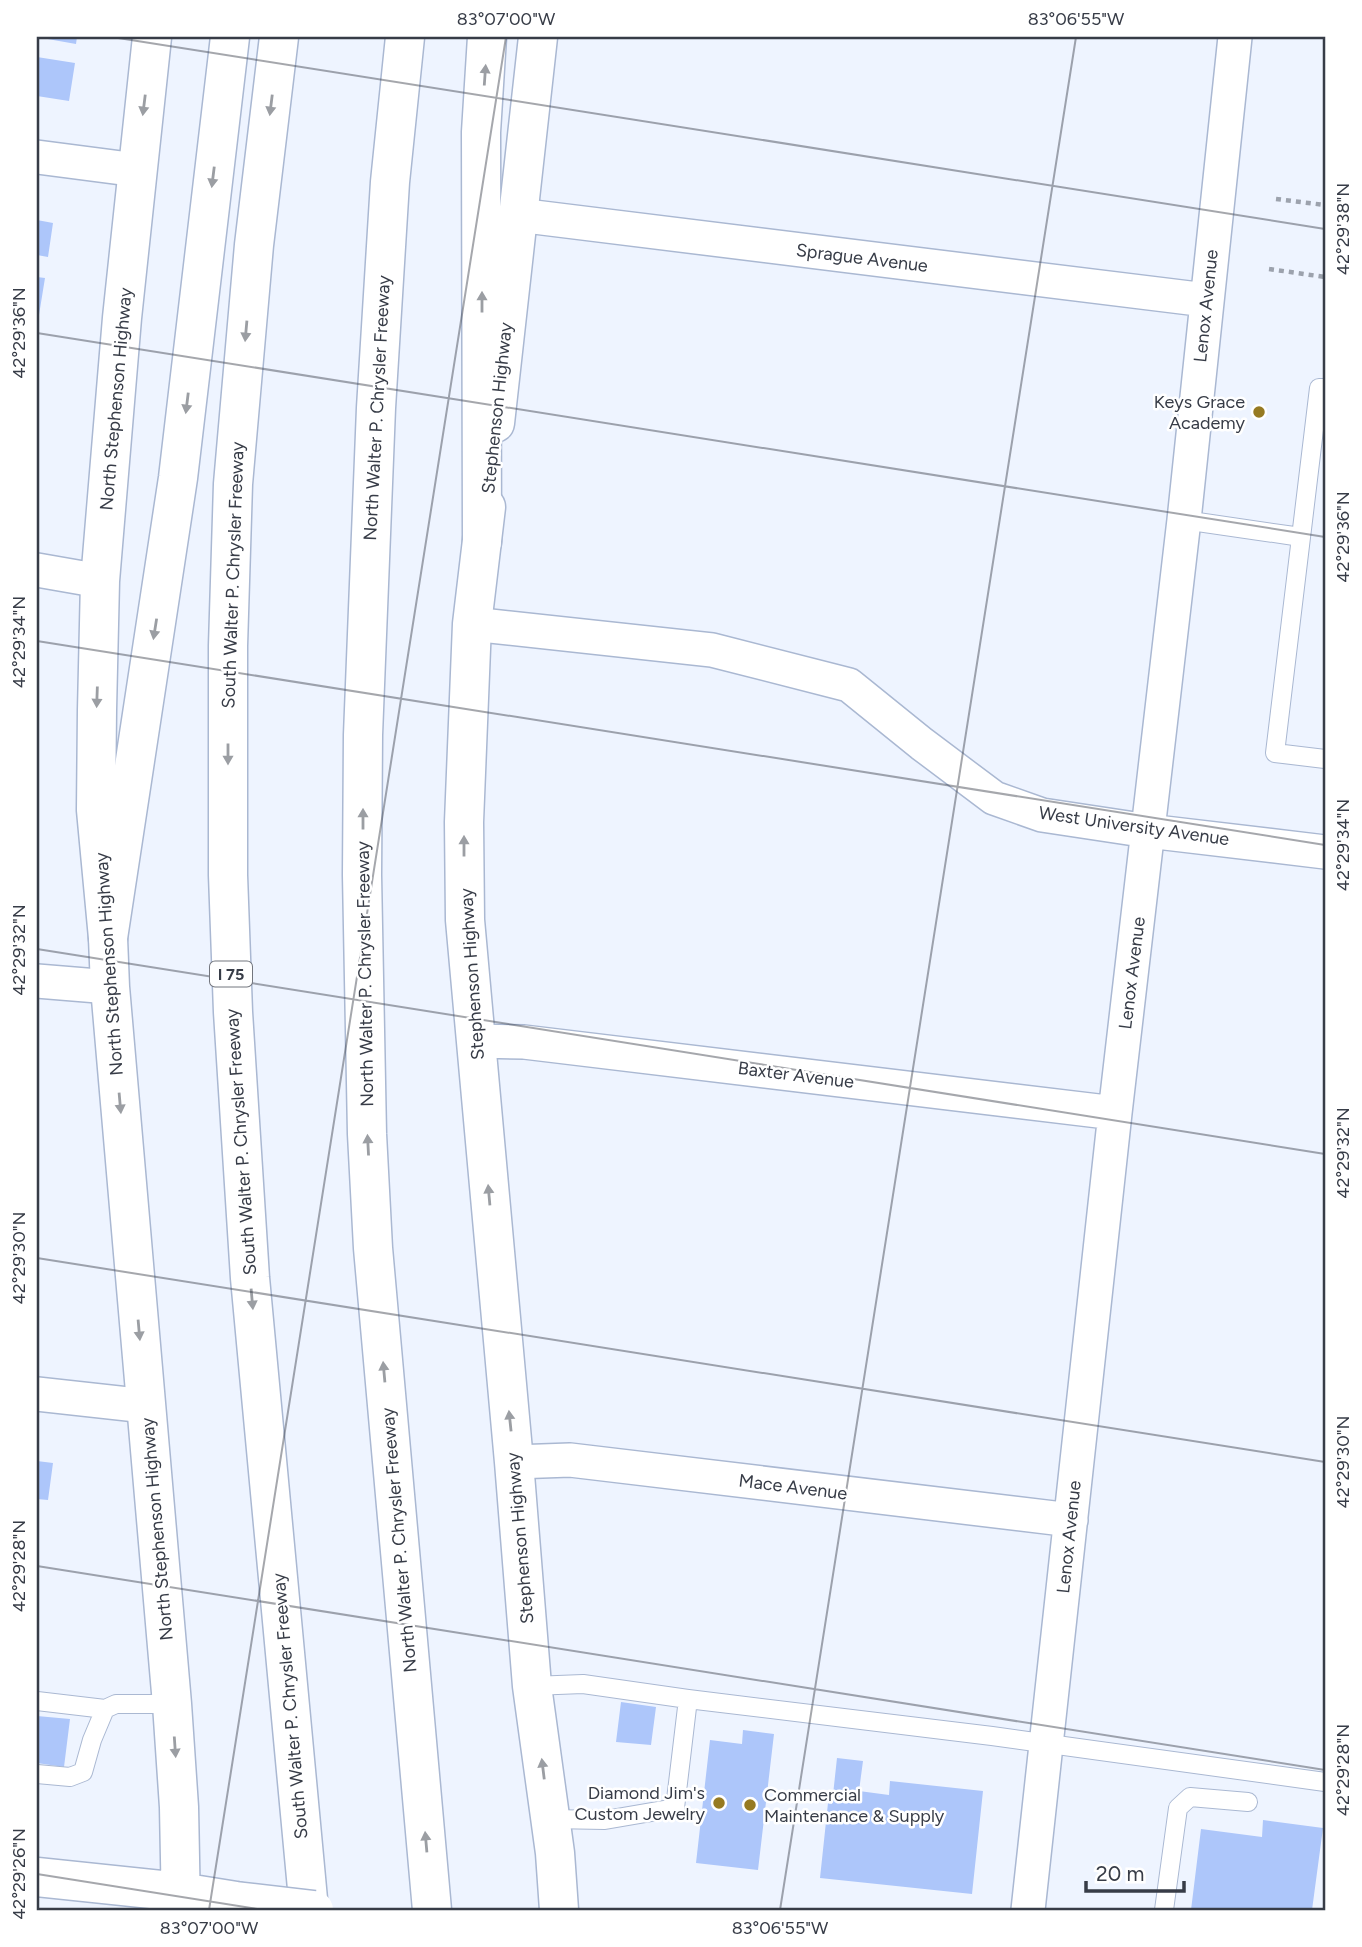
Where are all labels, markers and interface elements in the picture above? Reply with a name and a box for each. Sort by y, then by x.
text: 83°07'00"W [457,8,556,30]
text: 83°06'55"W [1028,8,1125,30]
one-way arrow [480,64,491,86]
one-way arrow [139,94,150,116]
one-way arrow [265,94,276,116]
one-way arrow [207,167,218,189]
text: 42°29'38"N [1332,183,1354,275]
street label: Sprague Avenue [795,239,929,277]
street label: Lenox Avenue [1189,248,1223,364]
street label: North Walter P. Chrysler Freeway [359,274,395,541]
street label: North Stephenson Highway [95,286,137,511]
text: 42°29'36"N [8,287,30,379]
one-way arrow [476,291,488,313]
one-way arrow [240,320,251,342]
street label: Stephenson Highway [477,321,517,495]
place label: Keys Grace Academy [1154,391,1246,434]
one-way arrow [181,393,192,415]
marker: Keys Grace Academy [1251,404,1267,420]
street label: South Walter P. Chrysler Freeway [217,441,249,709]
text: 42°29'36"N [1332,491,1354,583]
text: 42°29'34"N [8,596,30,688]
one-way arrow [149,618,160,640]
one-way arrow [91,687,103,709]
one-way arrow [222,743,233,765]
text: 42°29'34"N [1332,799,1354,891]
street label: West University Avenue [1037,802,1231,850]
one-way arrow [357,808,368,830]
one-way arrow [459,834,470,856]
street label: North Walter P. Chrysler Freeway [352,840,378,1107]
street label: North Stephenson Highway [90,851,128,1076]
street label: Stephenson Highway [455,887,489,1061]
text: 42°29'32"N [8,904,30,996]
street label: Lenox Avenue [1114,915,1150,1031]
road number: I 75 [210,962,252,986]
street label: South Walter P. Chrysler Freeway [221,1008,261,1276]
street label: Baxter Avenue [737,1057,855,1093]
one-way arrow [115,1093,126,1115]
text: 42°29'32"N [1332,1107,1354,1199]
one-way arrow [362,1134,373,1156]
one-way arrow [484,1183,495,1205]
text: 42°29'30"N [8,1212,30,1304]
one-way arrow [247,1288,258,1310]
one-way arrow [134,1319,145,1341]
one-way arrow [378,1360,389,1382]
street label: North Walter P. Chrysler Freeway [376,1406,422,1673]
one-way arrow [504,1410,515,1432]
street label: North Stephenson Highway [136,1416,178,1641]
text: 42°29'30"N [1332,1416,1354,1508]
street label: Stephenson Highway [501,1451,538,1625]
street label: Mace Avenue [737,1469,849,1505]
street label: Lenox Avenue [1052,1479,1086,1595]
text: 42°29'28"N [8,1520,30,1612]
street label: South Walter P. Chrysler Freeway [267,1572,313,1840]
text: 42°29'28"N [1332,1724,1354,1816]
one-way arrow [170,1736,181,1758]
one-way arrow [538,1758,549,1780]
place label: Diamond Jim's Custom Jewelry [575,1782,706,1825]
place label: Commercial Maintenance & Supply [764,1784,945,1827]
marker: Diamond Jim's Custom Jewelry [711,1795,727,1811]
marker: Commercial Maintenance & Supply [742,1797,758,1813]
text: 42°29'26"N [8,1828,30,1920]
one-way arrow [420,1831,431,1853]
scale bar [1086,1849,1184,1893]
text: 20 m [1096,1861,1144,1886]
text: 83°07'00"W [160,1917,259,1939]
text: 83°06'55"W [732,1917,829,1939]

